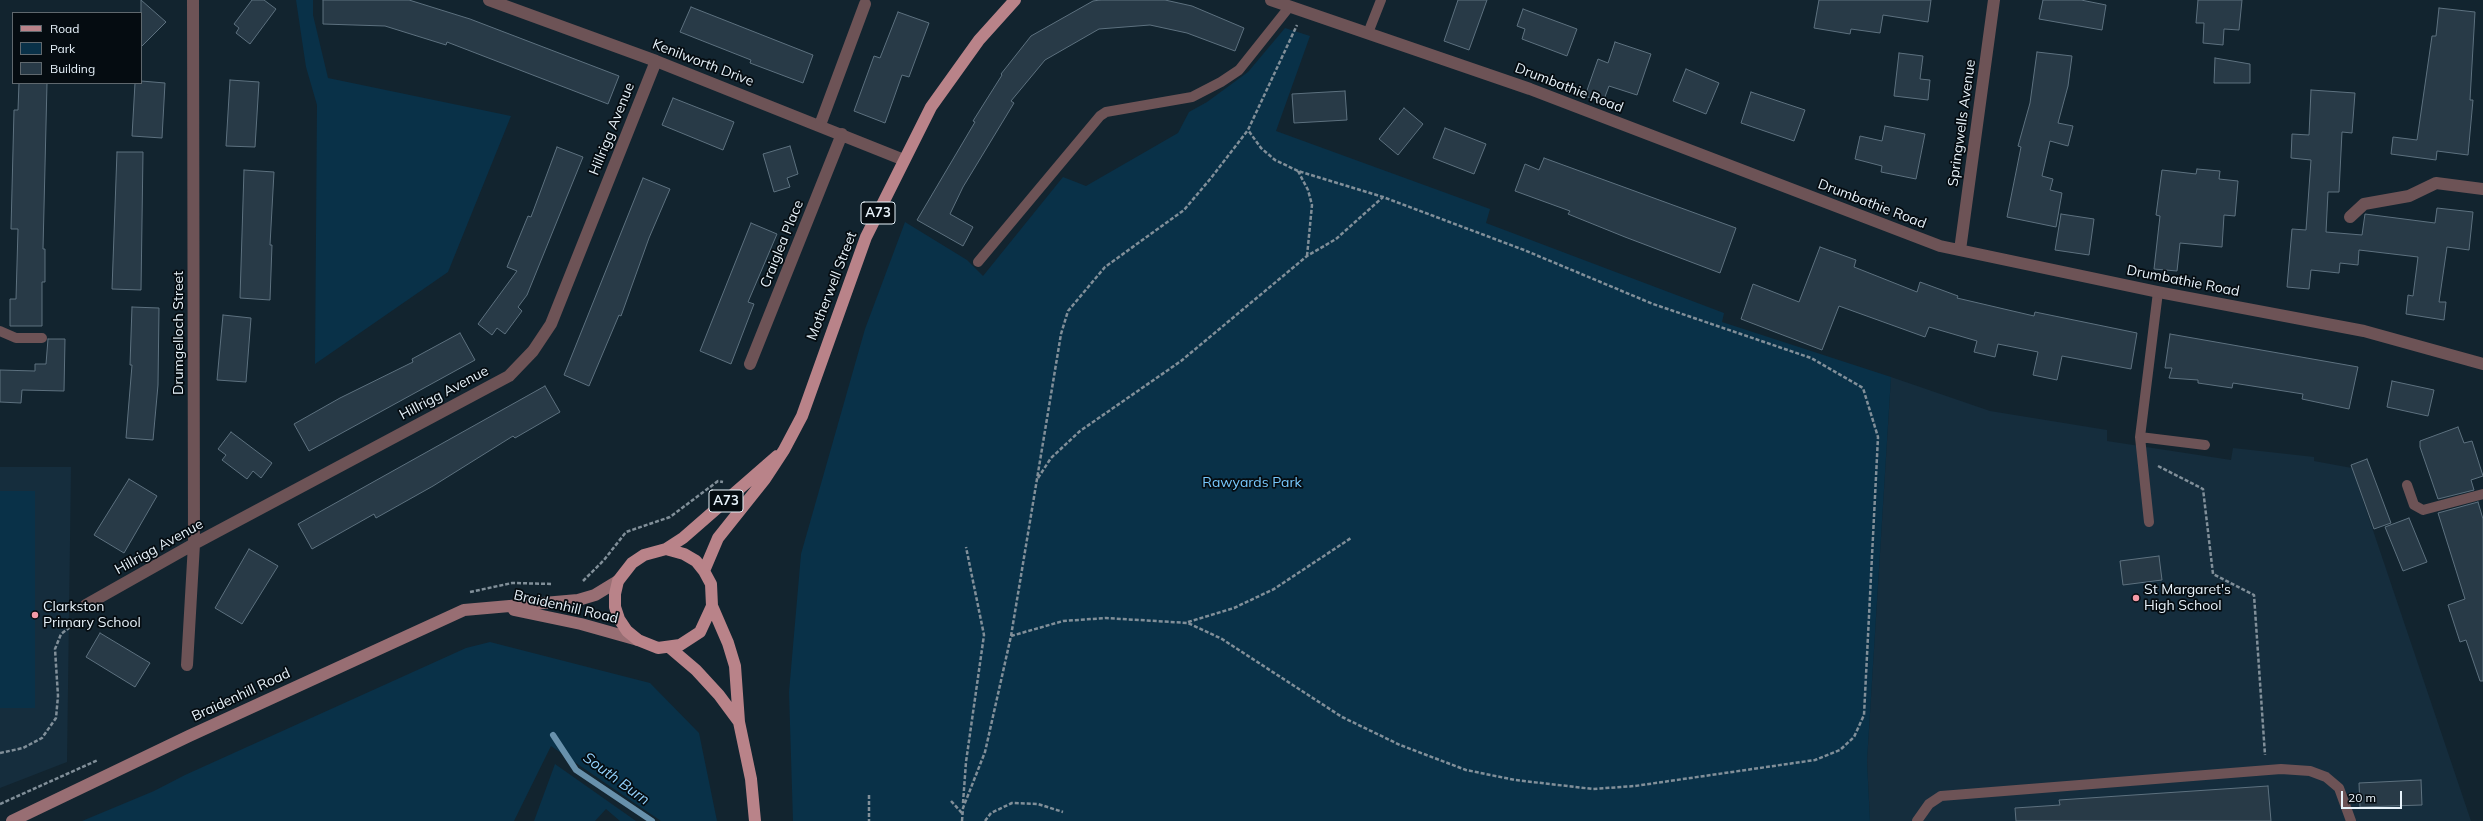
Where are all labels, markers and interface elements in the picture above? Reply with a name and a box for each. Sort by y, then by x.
legend [12,12,142,84]
text: Road [50,21,79,36]
street label: Kenilworth Drive [650,36,756,90]
text: Park [50,41,75,56]
street label: Springwells Avenue [1945,59,1979,187]
street label: Drumbathie Road [1512,60,1626,116]
text: Building [50,61,95,76]
street label: Hillrigg Avenue [586,80,638,178]
street label: Drumbathie Road [1815,176,1929,232]
street label: Craiglea Place [757,198,807,290]
road number: A73 [861,202,895,224]
street label: Motherwell Street [804,229,860,343]
street label: Drumbathie Road [2125,262,2241,300]
street label: Drumgelloch Street [171,271,187,395]
street label: Hillrigg Avenue [397,362,491,424]
park label: Rawyards Park [1202,475,1302,491]
road number: A73 [709,490,743,512]
street label: Hillrigg Avenue [112,516,206,578]
place label: St Margaret's High School [2144,582,2231,614]
street label: Braidenhill Road [512,587,620,627]
marker: St Margaret's High School [2131,593,2141,603]
place label: Clarkston Primary School [43,599,141,632]
marker: Clarkston Primary School [30,610,40,620]
street label: Braidenhill Road [189,665,293,725]
water label: South Burn [579,749,653,809]
scale bar [2343,783,2404,809]
text: 20 m [2348,790,2376,805]

